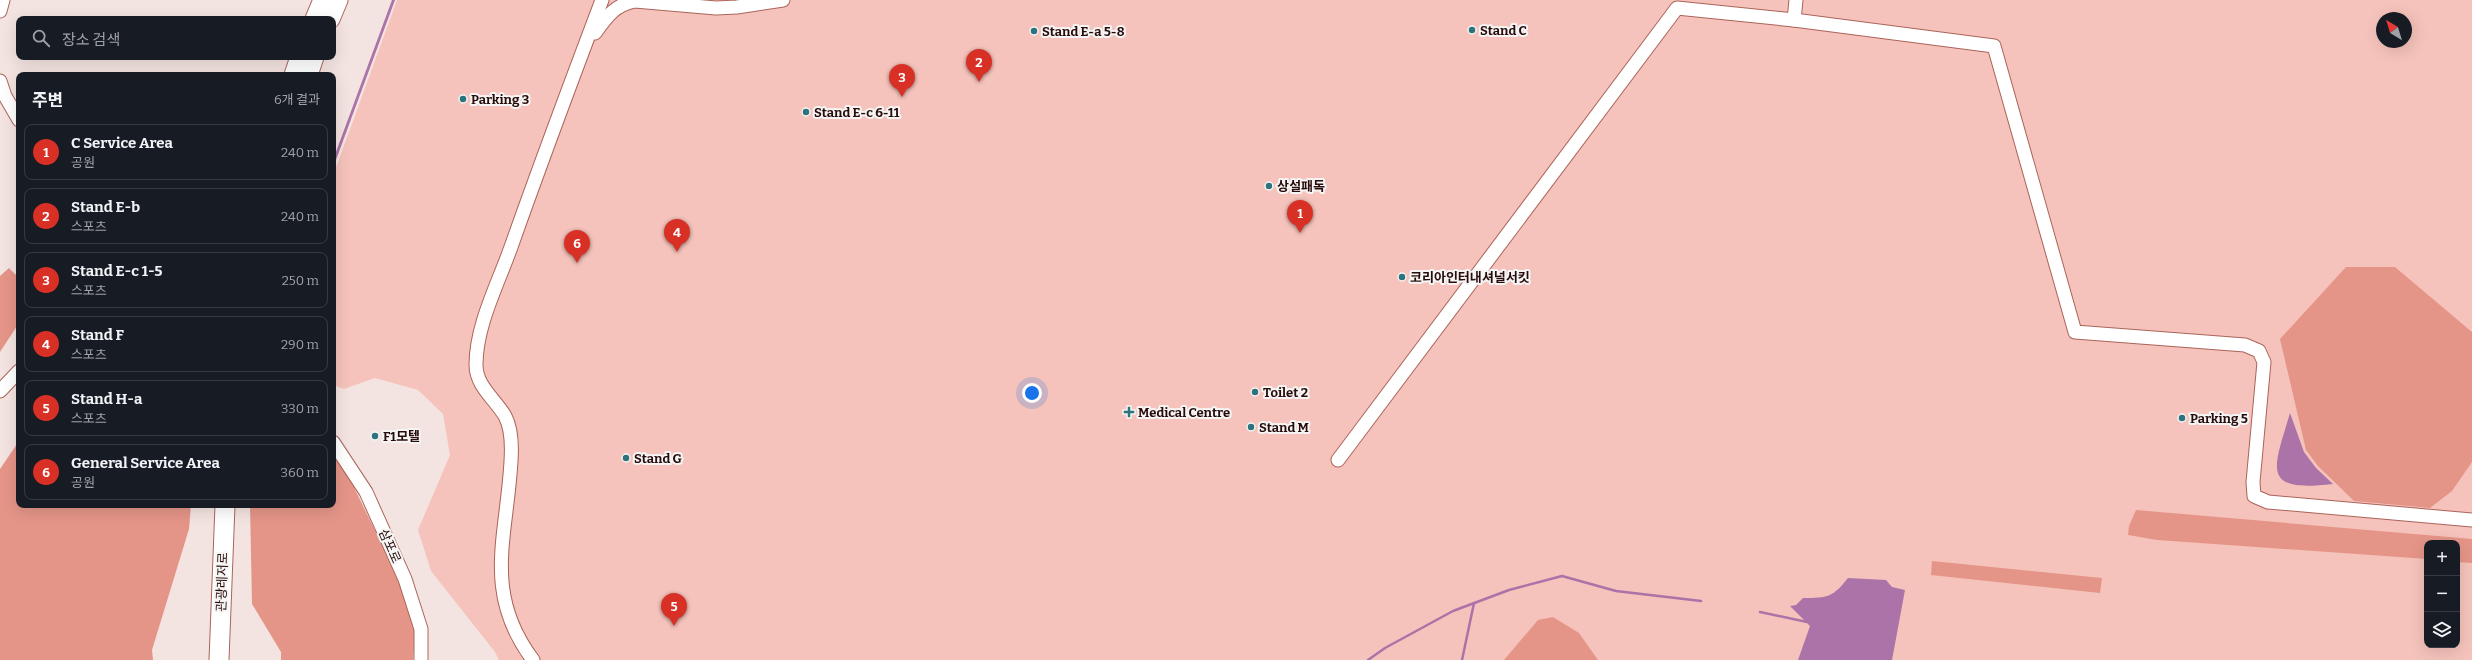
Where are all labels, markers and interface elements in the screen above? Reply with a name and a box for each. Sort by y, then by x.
north arrow [2376,12,2412,48]
search box [16,16,336,60]
place label: Stand C [1480,23,1527,38]
place label: Stand E-a 5-8 [1042,24,1125,39]
marker: Stand C [1467,25,1477,35]
marker: Stand E-a 5-8 [1029,26,1039,36]
icon: search [30,27,52,49]
text: 장소 검색 [62,31,120,49]
pin: 2 [966,49,992,82]
pin: 3 [889,64,915,97]
text: 주변 [32,90,63,111]
text: 6개 결과 [274,92,320,107]
place label: Parking 3 [471,92,529,107]
marker: Parking 3 [458,94,468,104]
place label: Stand E-c 6-11 [814,105,900,120]
marker: Stand E-c 6-11 [801,107,811,117]
text: C Service Area [71,134,173,152]
text: 1 [43,145,49,160]
text: 240 m [281,145,319,160]
text: 공원 [71,155,95,170]
place label: 상설패독 [1277,179,1325,194]
marker: 상설패독 [1264,181,1274,191]
text: Stand E-b [71,198,140,216]
pin: 1 [1287,200,1313,233]
text: 2 [42,209,50,224]
text: 240 m [281,209,319,224]
text: 스포츠 [71,219,107,234]
pin: 4 [664,219,690,252]
pin: 6 [564,230,590,263]
text: Stand E-c 1-5 [71,262,163,280]
place label: 코리아인터내셔널서킷 [1410,270,1530,285]
marker: 코리아인터내셔널서킷 [1397,272,1407,282]
text: 3 [42,273,50,288]
text: 250 m [282,273,319,288]
text: 스포츠 [71,283,107,298]
text: Stand F [71,326,124,344]
text: 4 [42,337,50,352]
text: 290 m [281,337,319,352]
text: 스포츠 [71,347,107,362]
your location [1022,383,1042,403]
place label: Toilet 2 [1263,385,1308,400]
marker: Toilet 2 [1250,387,1260,397]
text: Stand H-a [71,390,142,408]
text: 5 [42,401,50,416]
text: 330 m [281,401,319,416]
place label: Medical Centre [1138,405,1230,420]
marker: Medical Centre [1123,406,1135,418]
text: 스포츠 [71,411,107,426]
place label: Parking 5 [2190,411,2248,426]
marker: Parking 5 [2177,413,2187,423]
place label: Stand M [1259,420,1309,435]
marker: Stand M [1246,422,1256,432]
place label: F1모텔 [383,429,420,444]
marker: F1모텔 [370,431,380,441]
place label: Stand G [634,451,683,466]
marker: Stand G [621,453,631,463]
text: General Service Area [71,454,220,472]
text: 6 [42,465,50,480]
text: 360 m [281,465,319,480]
text: 공원 [71,475,95,490]
street label: 삼포로 [376,527,404,565]
map controls [2424,540,2460,648]
button: + [2424,540,2460,576]
street label: 관광레저로 [213,552,231,612]
button: − [2424,576,2460,612]
pin: 5 [661,593,687,626]
button: layers [2424,612,2460,648]

